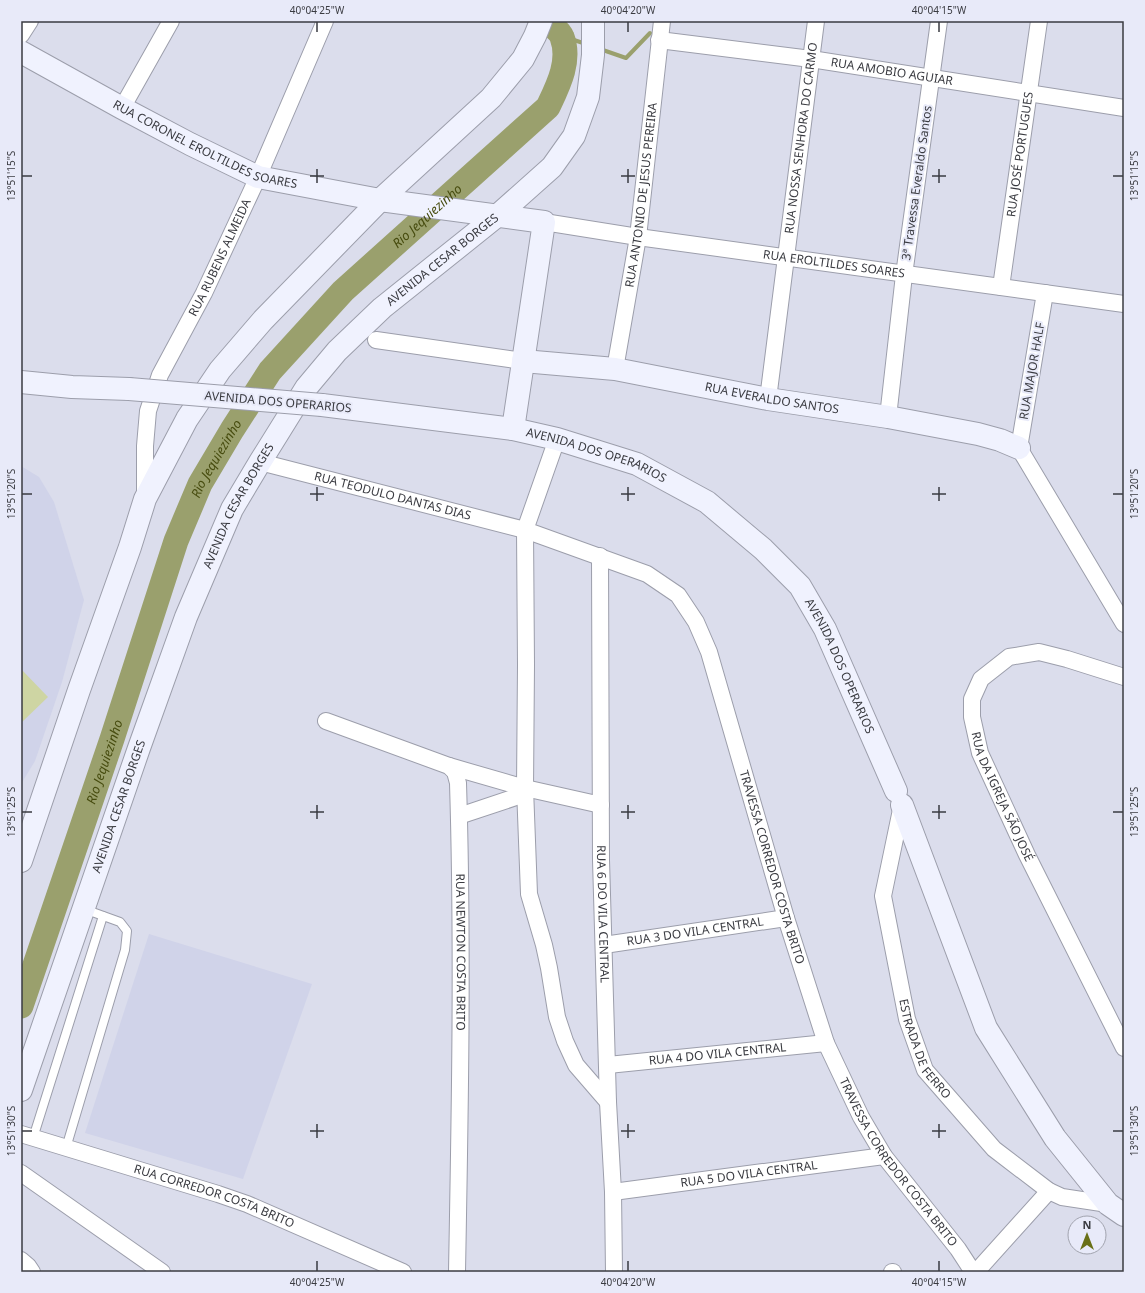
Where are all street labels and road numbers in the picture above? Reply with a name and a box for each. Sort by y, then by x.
street label: RUA NOSSA SENHORA DO CARMO [780,41,821,235]
street label: RUA AMOBIO AGUIAR [830,53,955,89]
street label: RUA JOSÉ PORTUGUES [1002,90,1037,218]
street label: RUA CORONEL EROLTILDES SOARES [110,96,299,192]
street label: RUA ANTONIO DE JESUS PEREIRA [620,101,661,289]
street label: 3ª Travessa Everaldo Santos [897,104,936,261]
street label: RUA RUBENS ALMEIDA [184,195,255,319]
street label: AVENIDA CESAR BORGES [382,209,502,310]
street label: RUA EROLTILDES SOARES [762,245,906,282]
street label: RUA MAJOR HALF [1015,321,1048,421]
street label: RUA EVERALDO SANTOS [703,378,841,418]
street label: AVENIDA DOS OPERARIOS [204,387,353,416]
street label: AVENIDA DOS OPERARIOS [525,423,670,487]
street label: AVENIDA CESAR BORGES [199,439,278,571]
street label: RUA TEODULO DANTAS DIAS [313,467,474,524]
street label: AVENIDA DOS OPERARIOS [801,595,879,737]
street label: RUA DA IGREJA SÃO JOSÉ [967,730,1038,864]
street label: AVENIDA CESAR BORGES [88,737,149,875]
street label: TRAVESSA CORREDOR COSTA BRITO [736,768,809,966]
street label: RUA 6 DO VILA CENTRAL [593,845,614,983]
street label: RUA NEWTON COSTA BRITO [452,873,470,1031]
street label: RUA 3 DO VILA CENTRAL [625,912,764,950]
street label: ESTRADA DE FERRO [895,997,955,1102]
street label: RUA 4 DO VILA CENTRAL [648,1038,787,1069]
street label: TRAVESSA CORREDOR COSTA BRITO [836,1075,962,1250]
street label: RUA 5 DO VILA CENTRAL [679,1156,818,1191]
street label: RUA CORREDOR COSTA BRITO [132,1160,297,1232]

